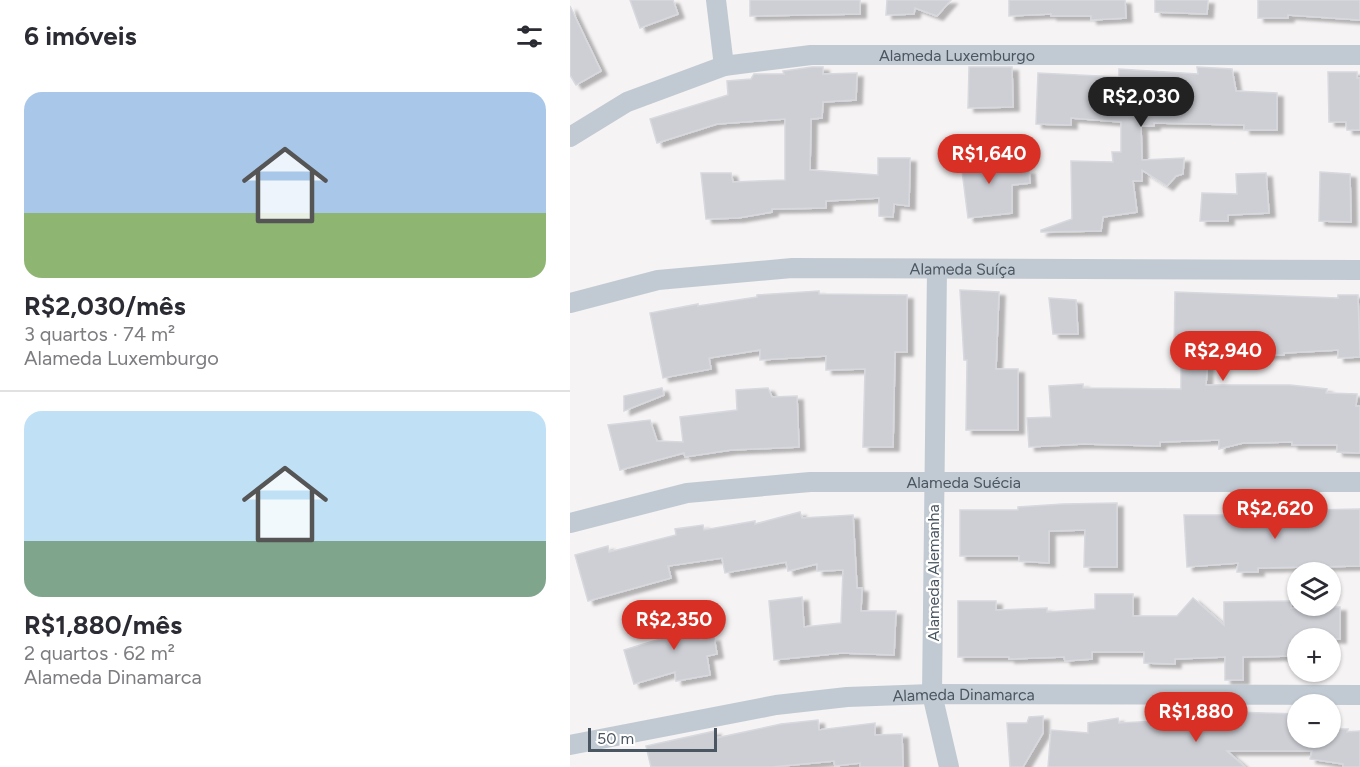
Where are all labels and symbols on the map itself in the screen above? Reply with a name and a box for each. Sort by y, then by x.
street label: Alameda Luxemburgo [879,46,1035,65]
pin: R$2,030 [1086,77,1196,128]
pin: R$1,640 [934,134,1044,185]
street label: Alameda Suíça [910,259,1015,278]
pin: R$2,940 [1168,331,1278,382]
street label: Alameda Suécia [906,473,1021,492]
pin: R$2,620 [1220,489,1330,540]
street label: Alameda Alemanha [924,504,943,642]
pin: R$2,350 [619,600,729,651]
street label: Alameda Dinamarca [892,684,1035,705]
pin: R$1,880 [1141,692,1251,743]
scale bar [588,725,717,752]

